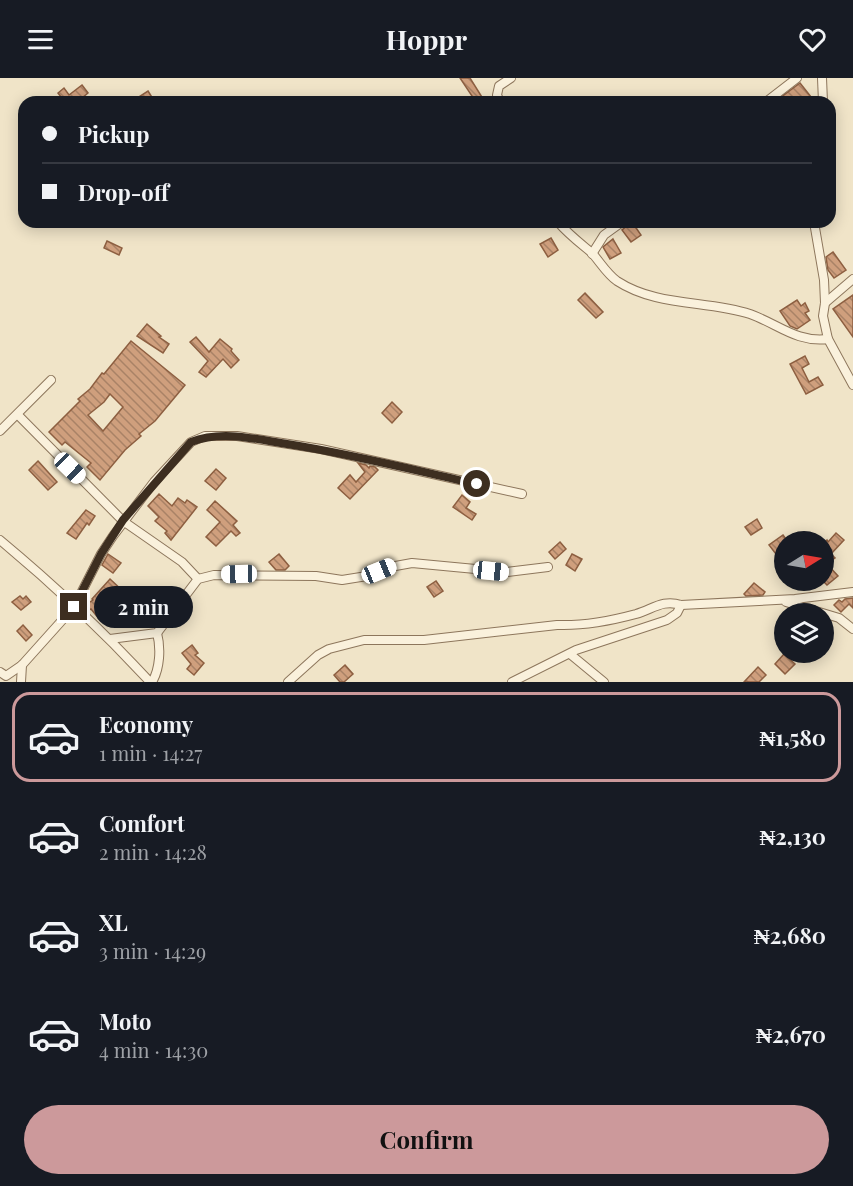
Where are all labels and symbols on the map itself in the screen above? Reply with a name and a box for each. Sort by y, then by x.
car [51,449,89,487]
route start [463,470,490,497]
north arrow [774,531,834,591]
car [359,556,399,586]
car [472,560,510,582]
car [221,565,257,583]
callout: 2 min [95,586,194,628]
route end [60,593,87,620]

